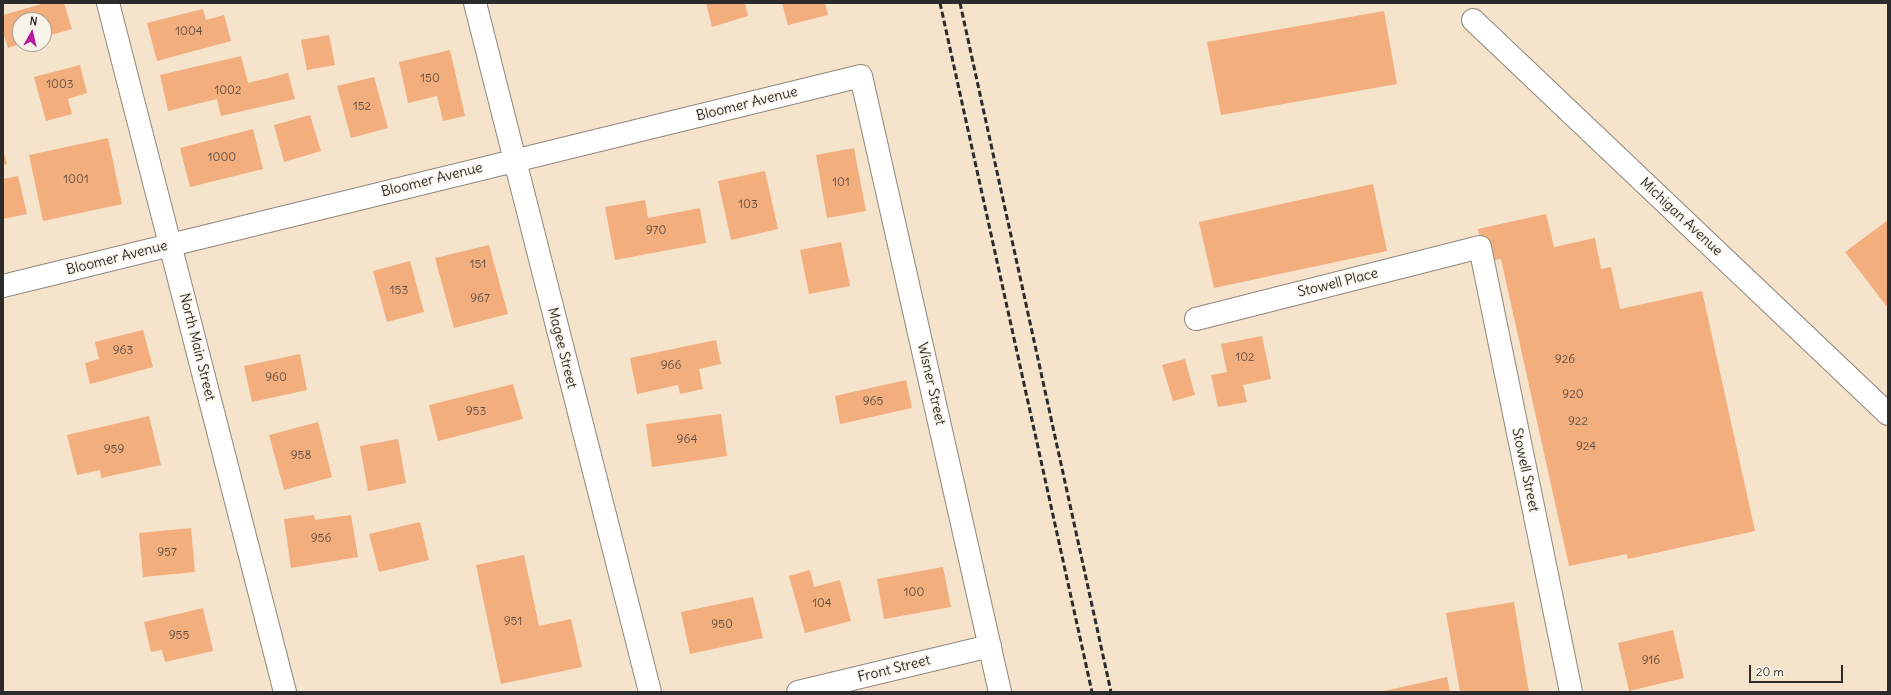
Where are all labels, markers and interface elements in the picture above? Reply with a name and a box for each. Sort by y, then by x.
north arrow [12,12,52,52]
text: N [29,14,38,29]
house number: 1004 [175,25,203,39]
house number: 150 [420,72,440,86]
house number: 1003 [46,78,74,92]
street label: Bloomer Avenue [695,83,799,125]
house number: 1002 [214,84,242,98]
house number: 152 [353,100,371,114]
house number: 1000 [208,151,236,165]
street label: Bloomer Avenue [380,159,484,201]
house number: 1001 [63,173,89,187]
street label: Michigan Avenue [1636,174,1726,260]
house number: 101 [832,176,850,190]
house number: 103 [738,198,758,212]
house number: 970 [646,224,666,238]
street label: Bloomer Avenue [65,237,169,279]
house number: 151 [470,258,486,272]
street label: Stowell Place [1296,265,1380,301]
house number: 153 [390,284,408,298]
street label: North Main Street [175,291,219,403]
house number: 967 [470,292,490,306]
street label: Magee Street [544,306,580,390]
street label: Wisner Street [913,341,949,427]
house number: 963 [113,344,133,358]
house number: 102 [1235,351,1255,365]
house number: 926 [1555,353,1575,367]
house number: 966 [661,359,681,373]
house number: 960 [265,371,287,385]
house number: 920 [1562,388,1584,402]
house number: 965 [863,395,883,409]
house number: 953 [466,405,486,419]
house number: 922 [1568,415,1588,429]
street label: Stowell Street [1508,426,1542,514]
house number: 964 [677,433,697,447]
house number: 924 [1576,440,1596,454]
house number: 959 [104,443,124,457]
house number: 958 [291,449,311,463]
house number: 956 [311,532,331,546]
house number: 957 [157,546,177,560]
house number: 100 [904,586,924,600]
house number: 104 [812,597,832,611]
house number: 951 [504,615,522,629]
house number: 950 [711,618,733,632]
house number: 955 [169,629,189,643]
street label: Front Street [856,652,932,686]
house number: 916 [1642,654,1660,668]
scale bar [1751,657,1845,683]
text: 20 m [1756,664,1784,679]

